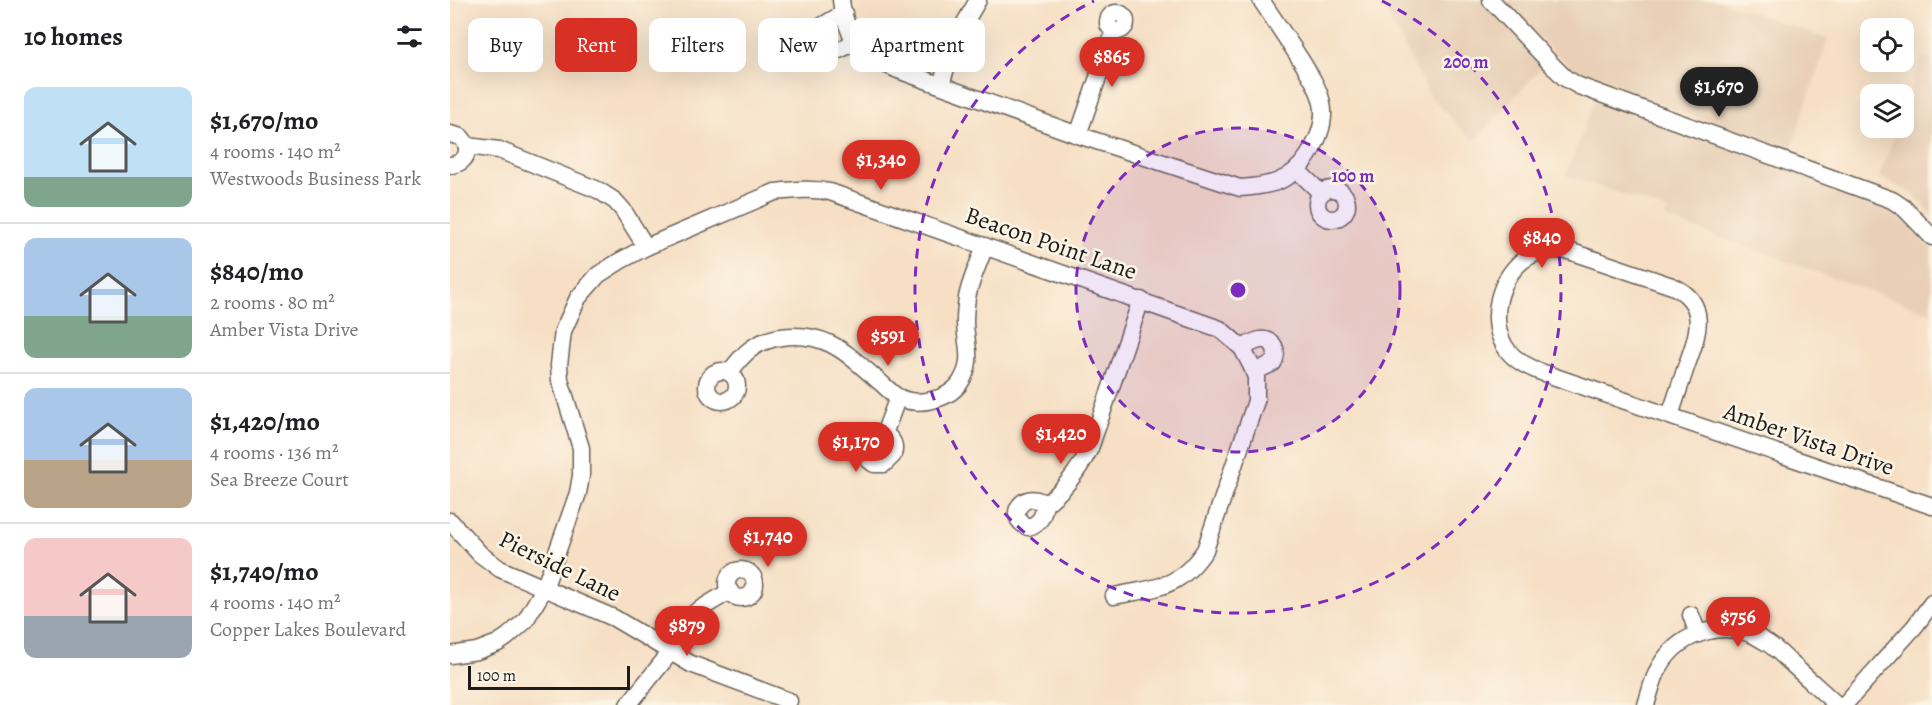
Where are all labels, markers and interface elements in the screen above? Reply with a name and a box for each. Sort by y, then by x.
chip: Buy [468,18,543,72]
chip: Rent [555,18,637,72]
chip: Filters [649,18,746,72]
chip: New [758,18,838,72]
chip: Apartment [850,18,985,72]
map controls [1860,18,1914,138]
button: locate [1860,18,1914,72]
text: 10 homes [24,19,123,54]
icon: filters [393,20,426,53]
pin: $865 [1076,37,1148,88]
text: $865 [1094,43,1130,70]
text: 200 m [1443,50,1489,74]
pin: $1,670 [1670,67,1768,118]
text: $1,670 [1694,73,1744,100]
button: layers [1860,84,1914,138]
text: $1,670/mo [210,103,319,138]
icon: home [72,111,144,183]
text: 4 rooms · 140 m² [210,138,341,165]
pin: $1,340 [832,140,930,191]
text: $1,340 [856,146,906,173]
text: 100 m [1332,164,1374,188]
text: Westwoods Business Park [210,165,421,192]
street label: Beacon Point Lane [961,199,1141,287]
pin: $840 [1506,218,1578,269]
text: $840 [1523,224,1561,251]
text: $840/mo [210,254,304,289]
icon: home [72,262,144,334]
centre of rings [1228,280,1248,300]
text: 2 rooms · 80 m² [210,289,335,316]
text: Amber Vista Drive [210,316,359,343]
pin: $591 [852,316,924,367]
text: $591 [871,322,905,349]
street label: Amber Vista Drive [1719,395,1898,483]
text: $1,420/mo [210,404,320,439]
icon: home [72,412,144,484]
pin: $1,420 [1012,414,1110,465]
text: $1,420 [1036,420,1086,447]
pin: $1,170 [807,422,905,473]
text: $1,170 [832,428,880,455]
text: 4 rooms · 136 m² [210,439,339,466]
text: Sea Breeze Court [210,466,349,493]
pin: $1,740 [719,517,817,568]
street label: Pierside Lane [494,523,626,609]
text: $1,740 [743,523,793,550]
text: $1,740/mo [210,554,319,589]
icon: home [72,562,144,634]
text: 4 rooms · 140 m² [210,589,341,616]
pin: $756 [1702,597,1774,648]
text: $756 [1720,603,1756,630]
pin: $879 [651,606,723,657]
text: $879 [669,612,705,639]
text: Copper Lakes Boulevard [210,616,406,643]
scale bar [468,663,630,690]
text: 100 m [477,665,516,687]

